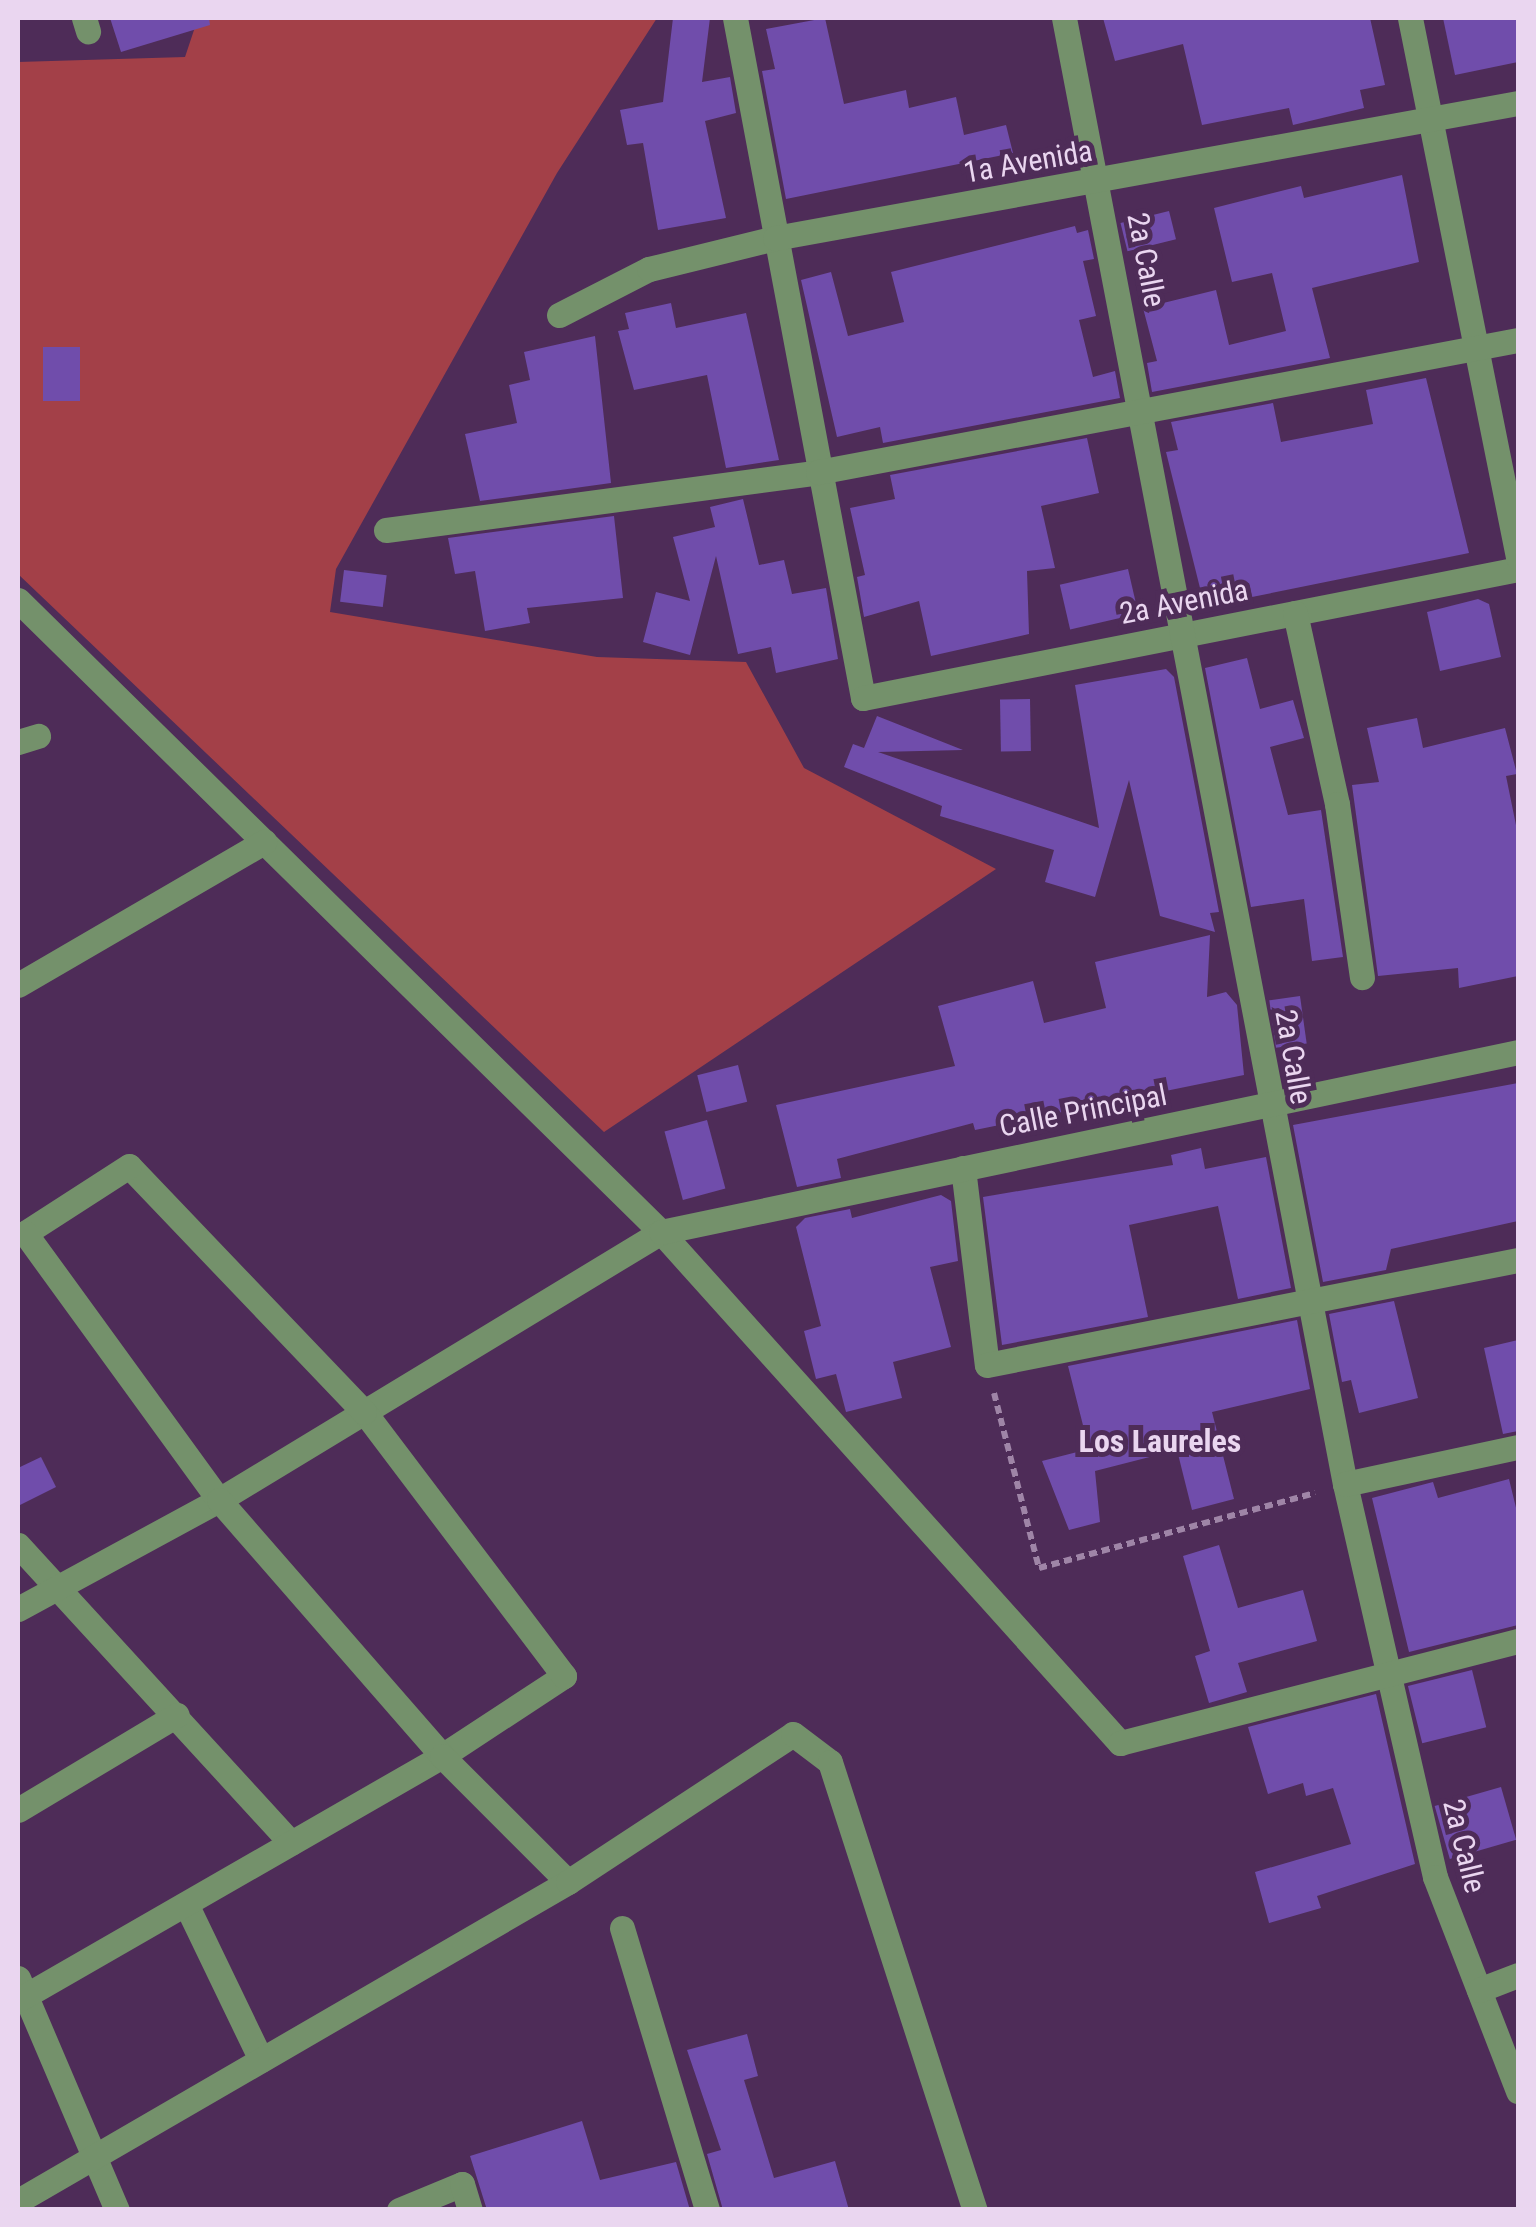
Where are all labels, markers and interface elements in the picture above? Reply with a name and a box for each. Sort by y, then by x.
street label: 1a Avenida [961,133,1095,191]
street label: 2a Calle [1119,210,1173,310]
street label: 2a Avenida [1117,572,1251,632]
street label: 2a Calle [1267,1007,1319,1107]
street label: Calle Principal [996,1077,1170,1145]
district label: Los Laureles [1079,1422,1241,1460]
street label: 2a Calle [1435,1795,1493,1897]

